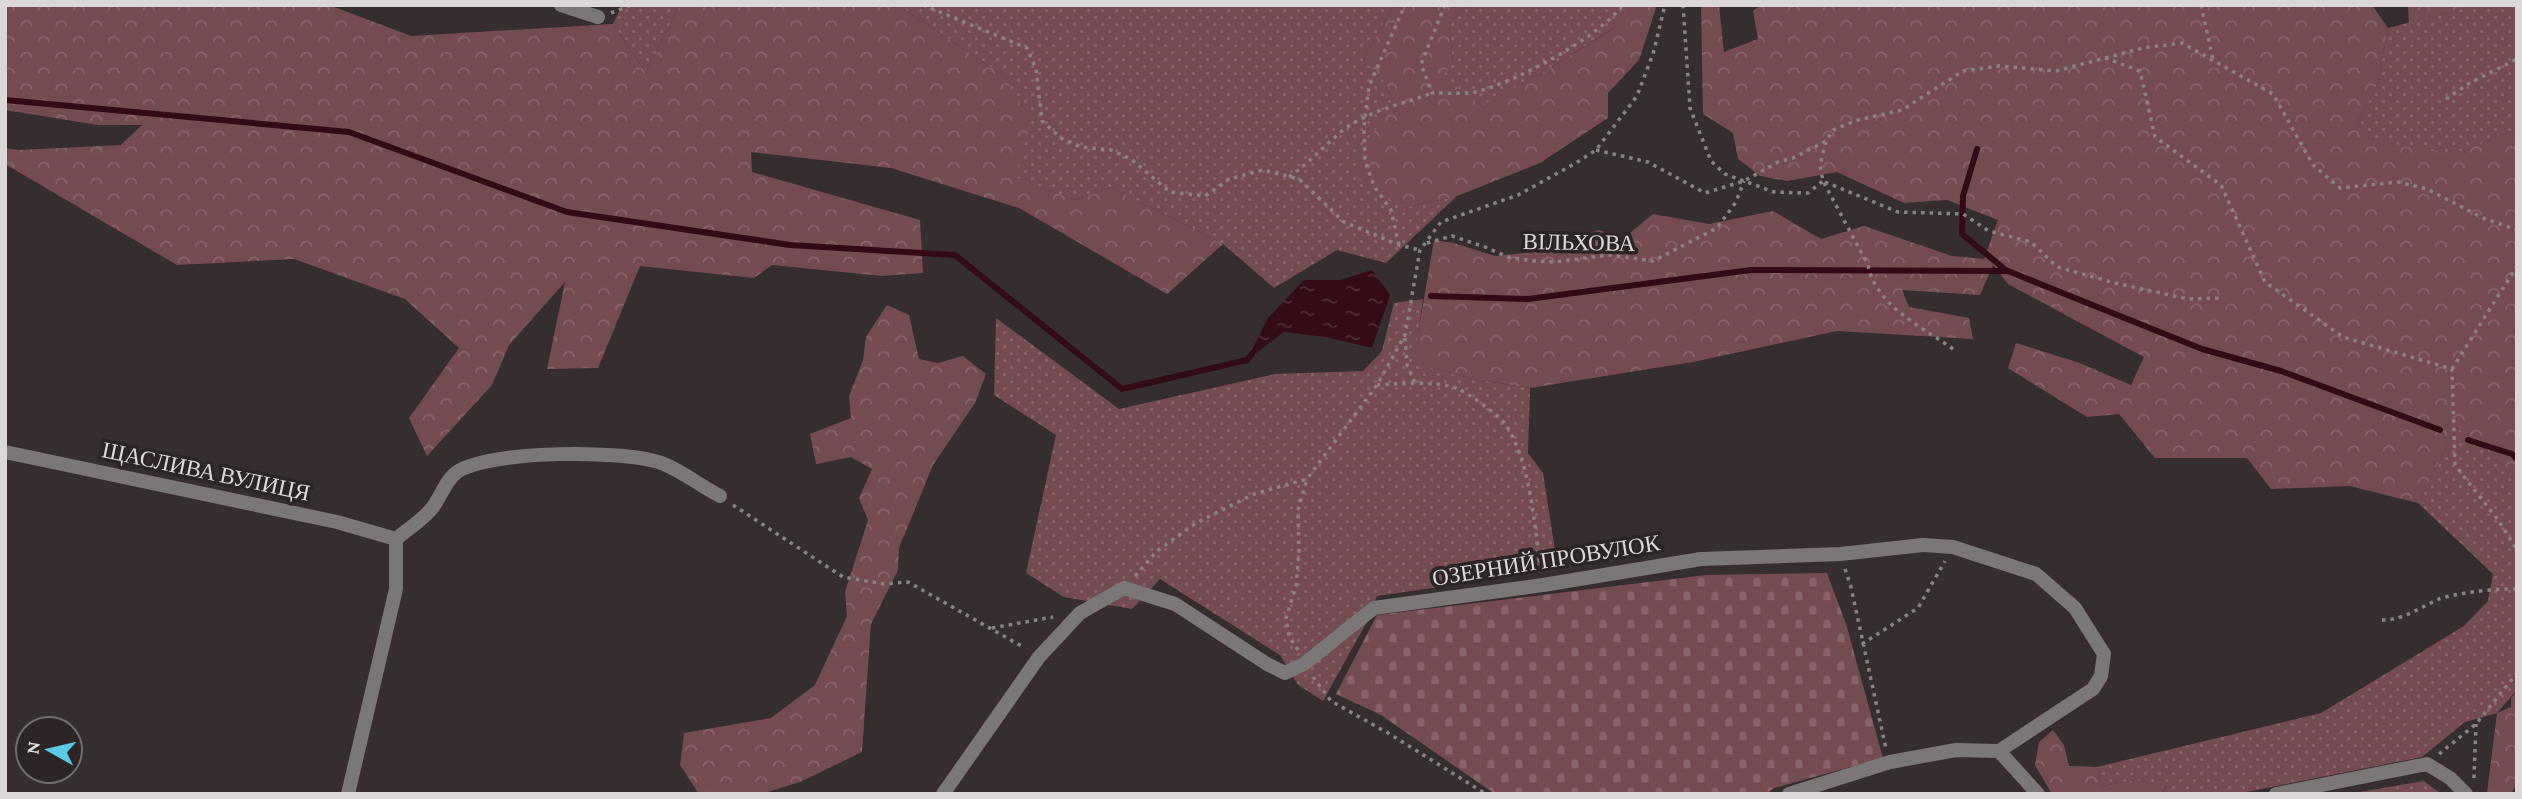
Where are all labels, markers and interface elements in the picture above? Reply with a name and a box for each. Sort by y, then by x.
street label: ВІЛЬХОВА [1522,228,1636,256]
street label: ЩАСЛИВА ВУЛИЦЯ [100,436,312,506]
street label: ОЗЕРНИЙ ПРОВУЛОК [1430,529,1662,591]
north arrow [14,715,84,785]
text: N [21,740,44,756]

